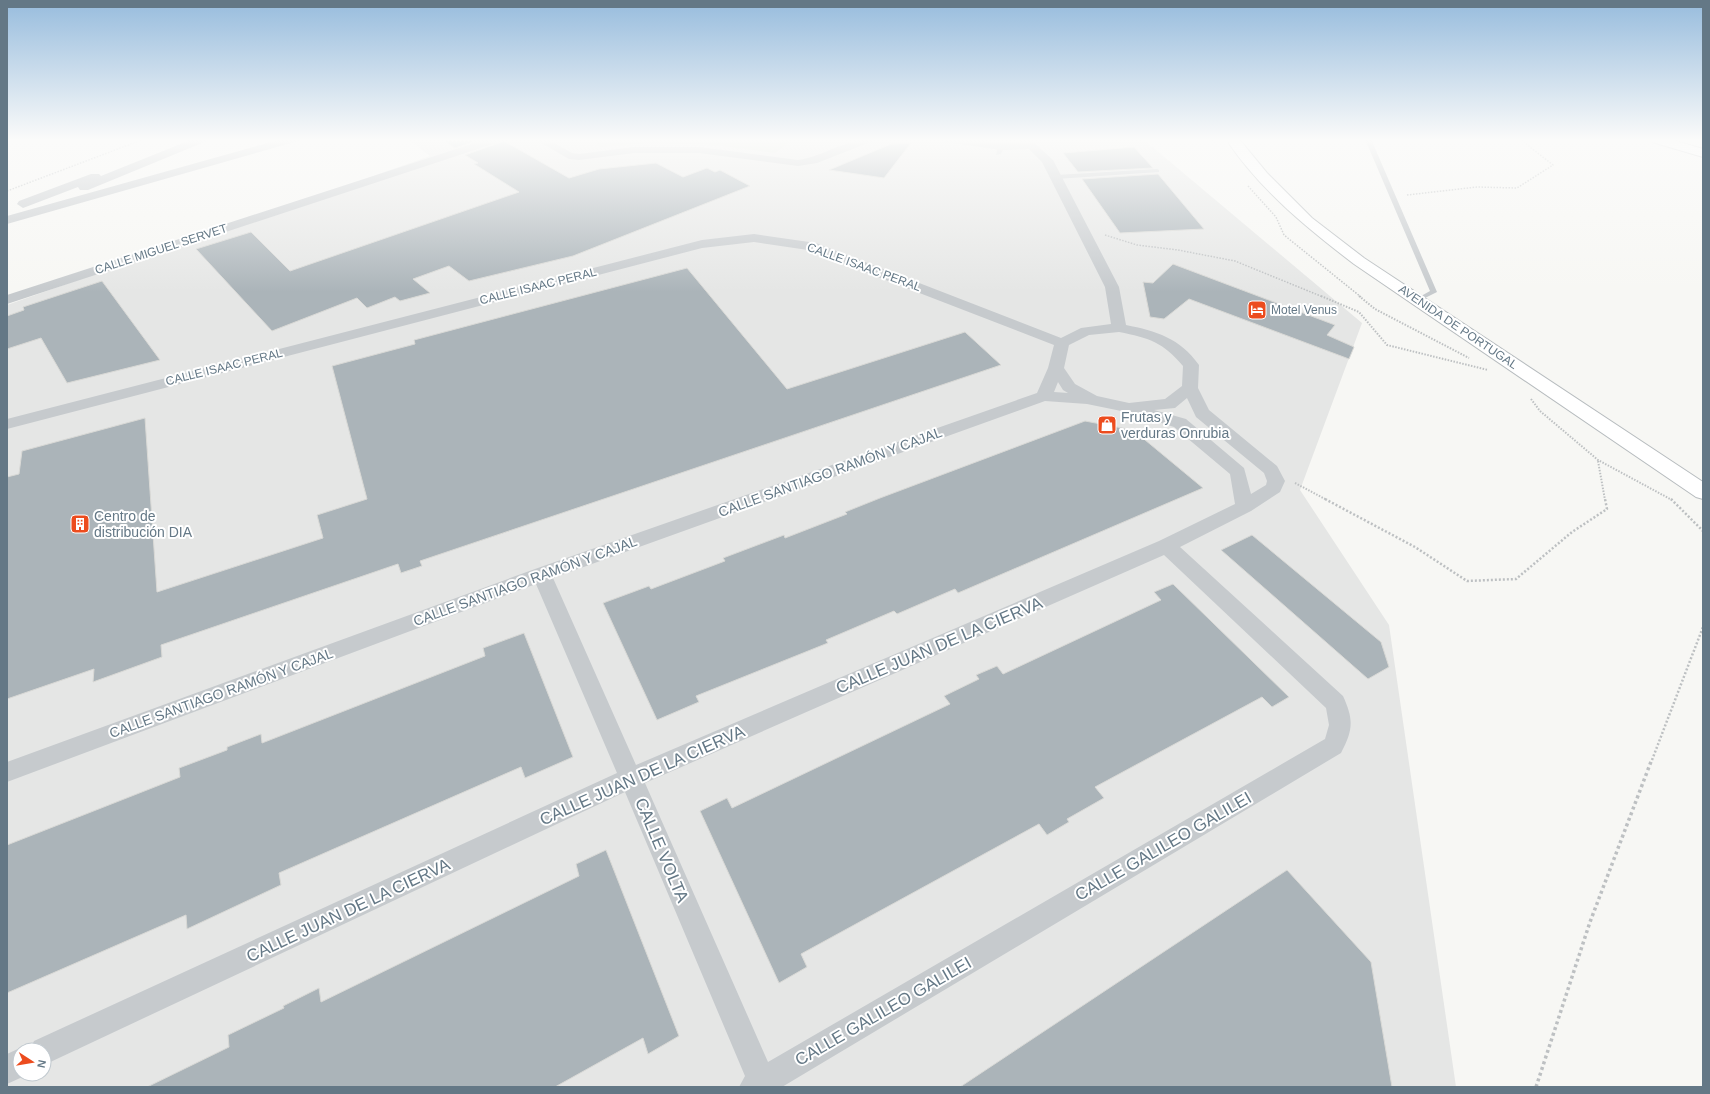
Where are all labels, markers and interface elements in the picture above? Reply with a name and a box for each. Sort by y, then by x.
street label: CALLE MIGUEL SERVET [93,221,229,277]
street label: CALLE ISAAC PERAL [805,240,923,294]
street label: CALLE ISAAC PERAL [478,265,598,307]
street label: AVENIDA DE PORTUGAL [1396,282,1520,372]
hotel icon: Motel Venus [1246,299,1268,321]
place label: Motel Venus [1271,303,1337,317]
street label: CALLE ISAAC PERAL [164,346,284,388]
place label: Frutas y verduras Onrubia [1121,409,1229,441]
shop icon: Frutas y verduras Onrubia [1096,414,1118,436]
street label: CALLE SANTIAGO RAMÓN Y CAJAL [716,424,944,520]
place label: Centro de distribución DIA [94,508,193,540]
building icon: Centro de distribución DIA [69,513,91,535]
street label: CALLE SANTIAGO RAMÓN Y CAJAL [411,533,639,629]
street label: CALLE JUAN DE LA CIERVA [833,593,1046,698]
street label: CALLE SANTIAGO RAMÓN Y CAJAL [107,645,335,741]
street label: CALLE JUAN DE LA CIERVA [537,721,748,829]
street label: CALLE GALILEO GALILEI [1072,788,1255,905]
street label: CALLE VOLTA [631,795,692,906]
street label: CALLE JUAN DE LA CIERVA [243,855,454,966]
street label: CALLE GALILEO GALILEI [792,953,975,1070]
north arrow [12,1042,52,1082]
text: N [35,1059,48,1069]

